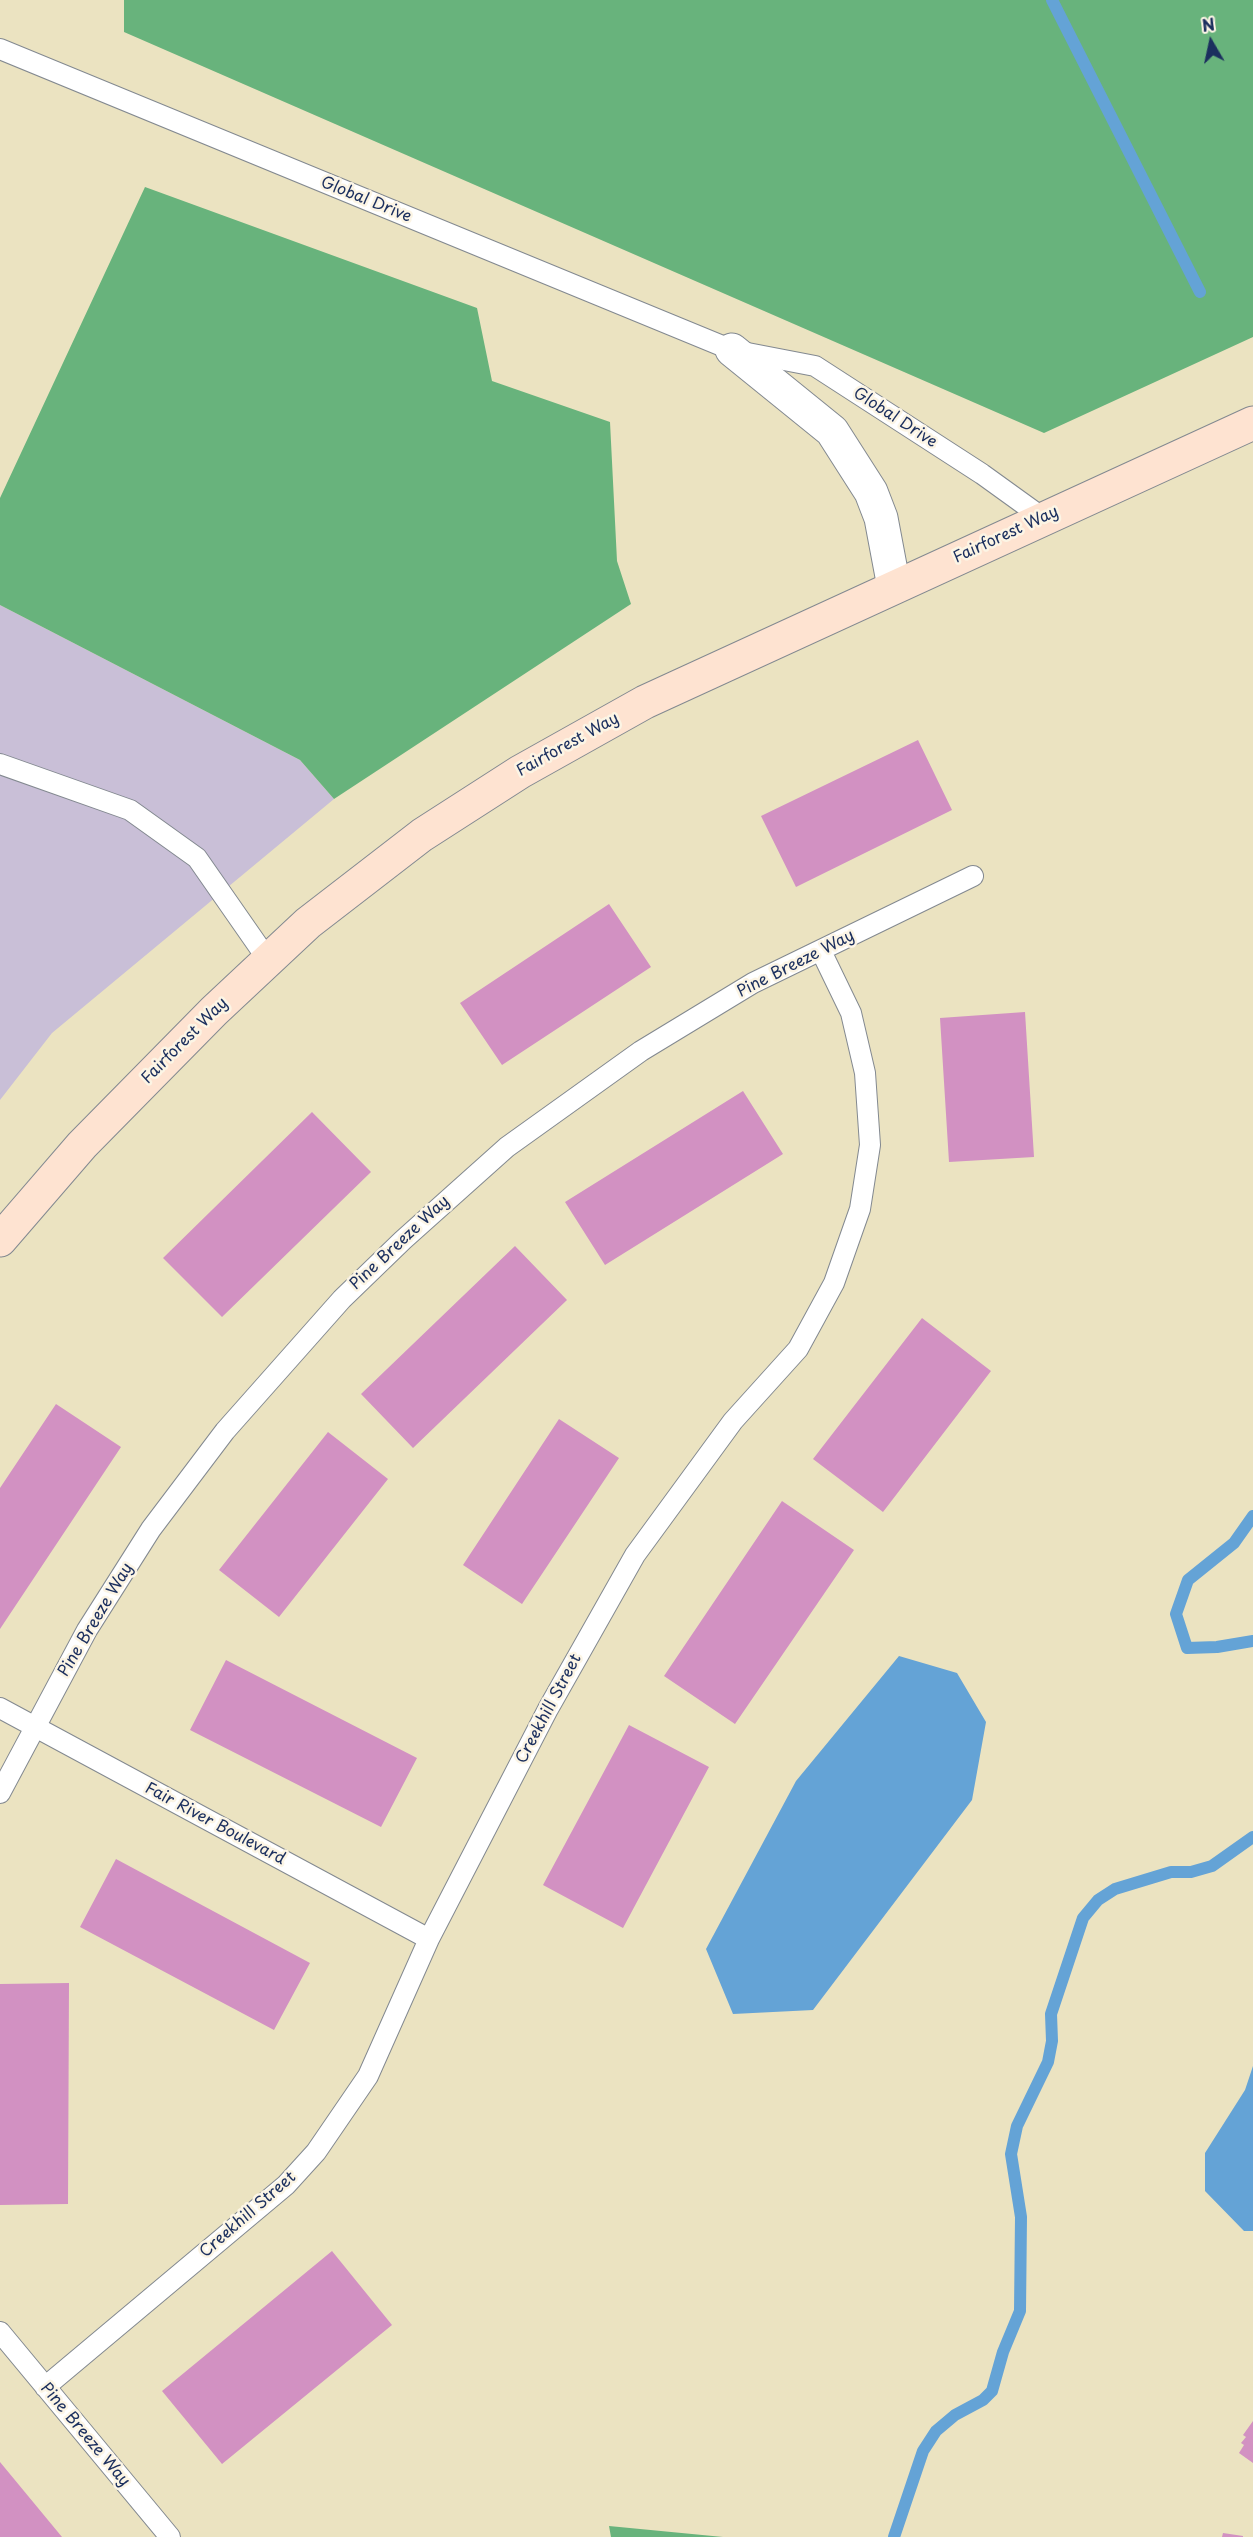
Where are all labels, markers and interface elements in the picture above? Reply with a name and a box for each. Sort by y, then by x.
text: N [1200,11,1216,37]
north arrow [1181,12,1241,72]
street label: Global Drive [318,173,414,227]
street label: Global Drive [849,384,941,452]
street label: Fairforest Way [950,502,1062,568]
street label: Fairforest Way [513,709,623,781]
street label: Pine Breeze Way [734,926,858,1002]
street label: Fairforest Way [138,994,232,1088]
street label: Pine Breeze Way [346,1192,454,1294]
street label: Pine Breeze Way [55,1560,137,1680]
street label: Creekhill Street [512,1651,586,1767]
street label: Fair River Boulevard [141,1779,289,1869]
street label: Creekhill Street [196,2168,300,2262]
street label: Pine Breeze Way [36,2379,134,2491]

